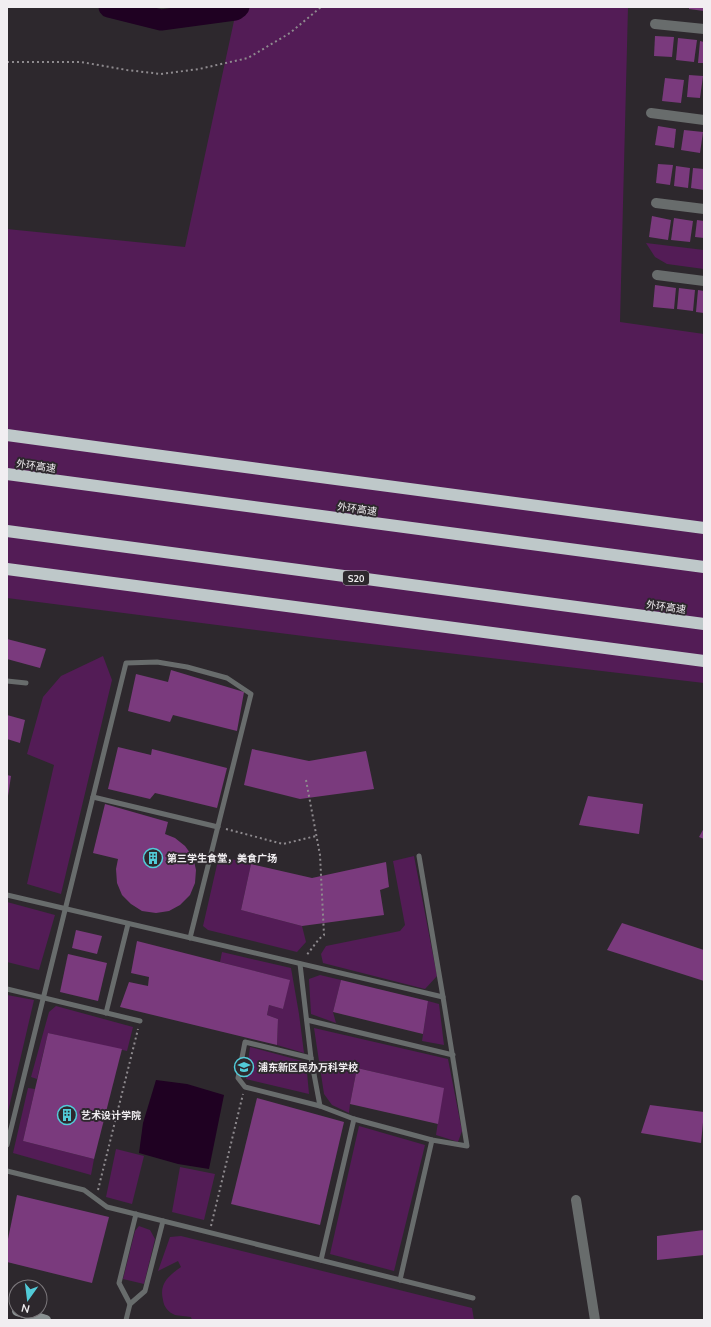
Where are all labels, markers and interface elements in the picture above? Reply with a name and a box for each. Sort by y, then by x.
street label: 外环高速 [15,457,57,475]
street label: 外环高速 [336,500,378,518]
road number: S20 [343,571,369,585]
street label: 外环高速 [645,598,687,616]
building icon: 第三学生食堂，美食广场 [142,847,164,869]
place label: 第三学生食堂，美食广场 [167,852,277,865]
school or university icon: 浦东新区民办万科学校 [233,1056,255,1078]
place label: 浦东新区民办万科学校 [258,1061,358,1074]
building icon: 艺术设计学院 [56,1104,78,1126]
place label: 艺术设计学院 [81,1109,141,1122]
north arrow [8,1279,48,1319]
text: N [20,1301,31,1317]

